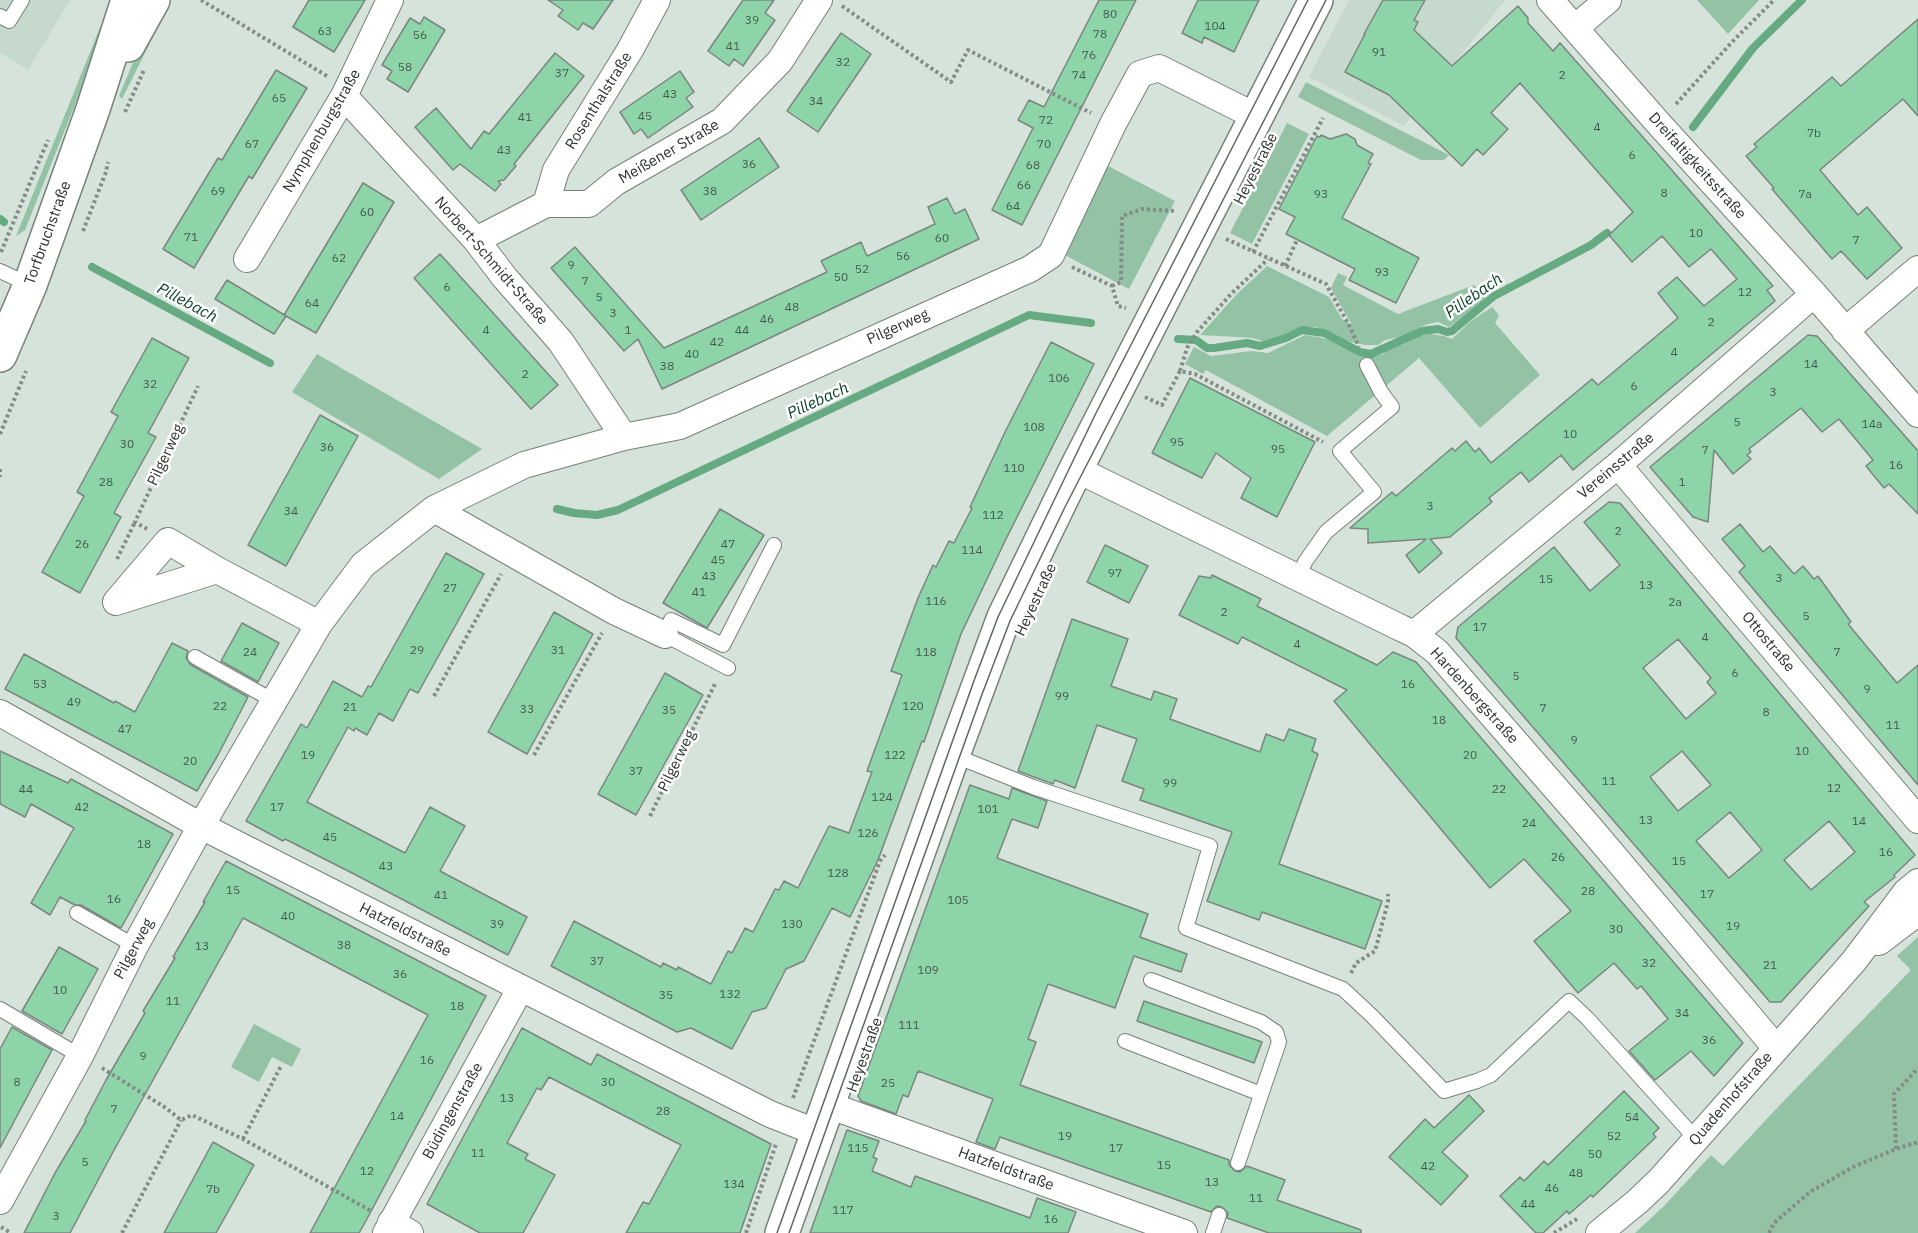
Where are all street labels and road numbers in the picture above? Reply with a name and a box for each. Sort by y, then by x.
street label: Rosenthalstraße [562,49,636,153]
street label: Nymphenburgstraße [279,66,365,196]
street label: Dreifaltigkeitsstraße [1644,109,1750,223]
street label: Meißener Straße [616,116,722,188]
street label: Heyestraße [1230,130,1282,208]
street label: Torfbruchstraße [21,179,75,287]
street label: Norbert-Schmidt-Straße [430,193,552,329]
street label: Pilgerweg [864,305,932,349]
street label: Pilgerweg [144,421,188,489]
street label: Vereinsstraße [1574,429,1658,503]
street label: Heyestraße [1011,561,1061,639]
street label: Ottostraße [1738,608,1798,676]
street label: Hardenbergstraße [1426,644,1522,748]
street label: Pilgerweg [654,727,700,795]
street label: Hatzfeldstraße [356,899,454,961]
street label: Pilgerweg [111,916,157,982]
street label: Heyestraße [843,1015,887,1095]
street label: Quadenhofstraße [1685,1049,1777,1149]
street label: Büdingenstraße [419,1060,487,1162]
street label: Hatzfeldstraße [956,1143,1056,1195]

